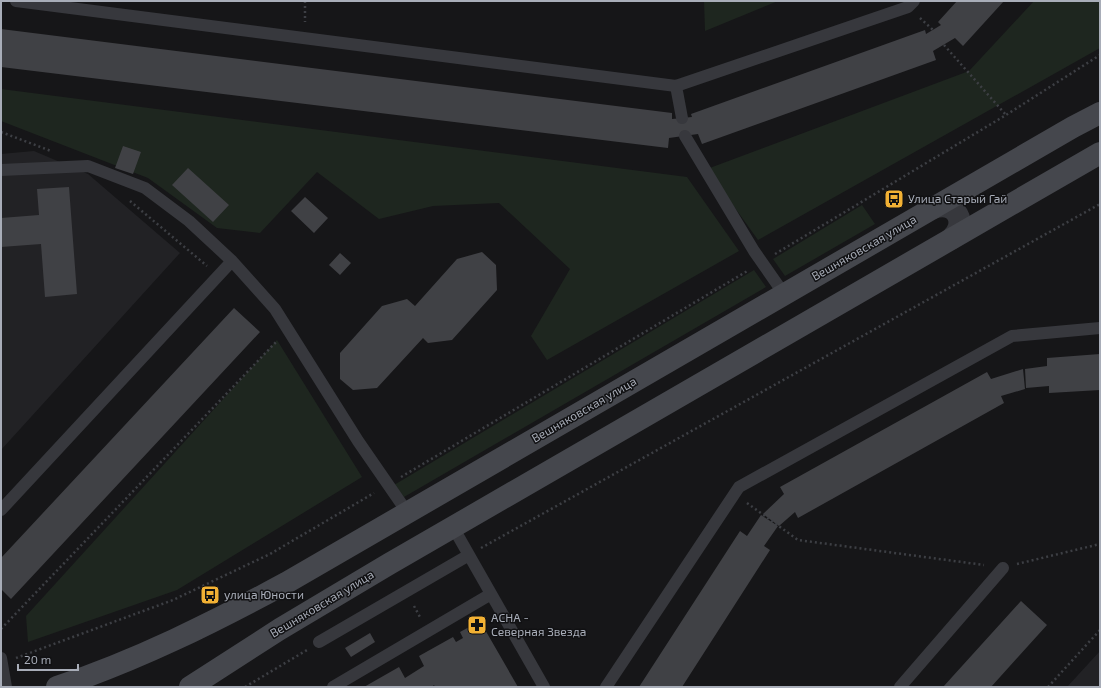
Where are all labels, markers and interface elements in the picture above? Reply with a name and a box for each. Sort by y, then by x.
bus stop icon: Улица Старый Гай [883,188,905,210]
place label: Улица Старый Гай [908,191,1007,205]
street label: Вешняковская улица [809,211,919,284]
street label: Вешняковская улица [529,373,639,446]
street label: Вешняковская улица [267,567,376,641]
bus stop icon: улица Юности [199,584,221,606]
place label: улица Юности [224,587,304,602]
place label: АСНА - Северная Звезда [491,610,586,638]
pharmacy icon: АСНА - Северная Звезда [466,614,488,636]
scale bar [18,646,78,672]
text: 20 m [24,652,51,666]

